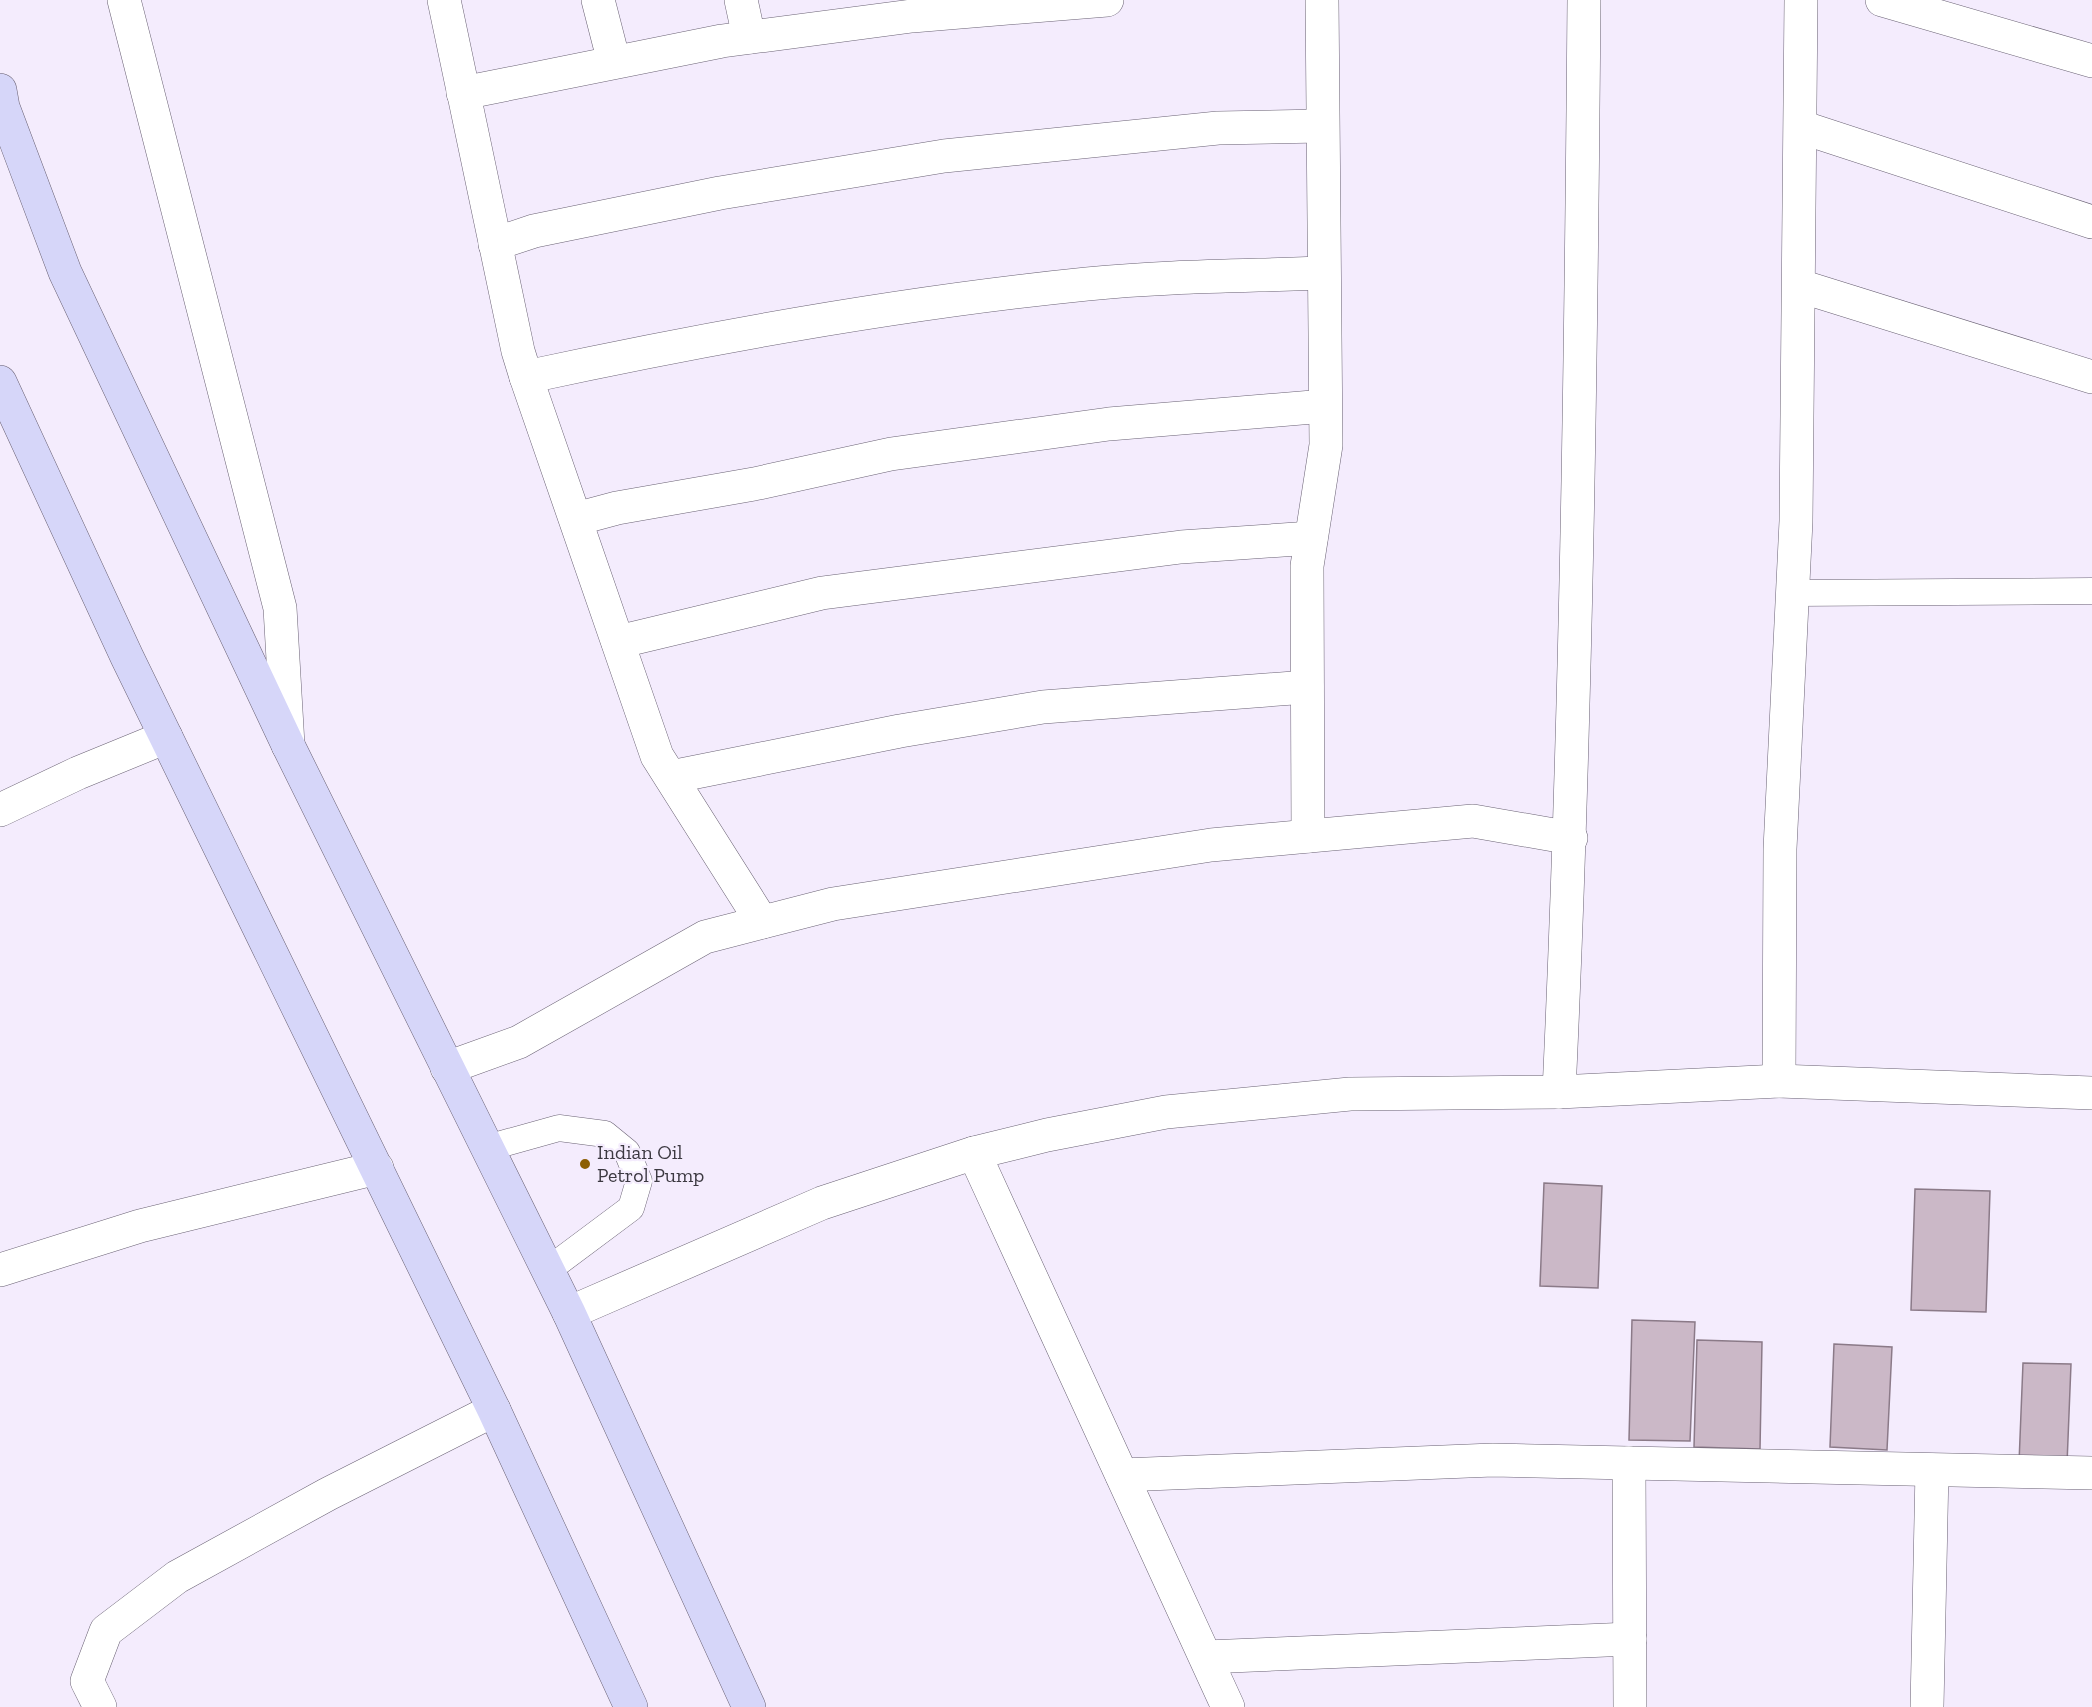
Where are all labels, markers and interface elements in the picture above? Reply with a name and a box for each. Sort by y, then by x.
place label: Indian Oil Petrol Pump [597,1140,704,1187]
marker: Indian Oil Petrol Pump [578,1157,592,1171]

